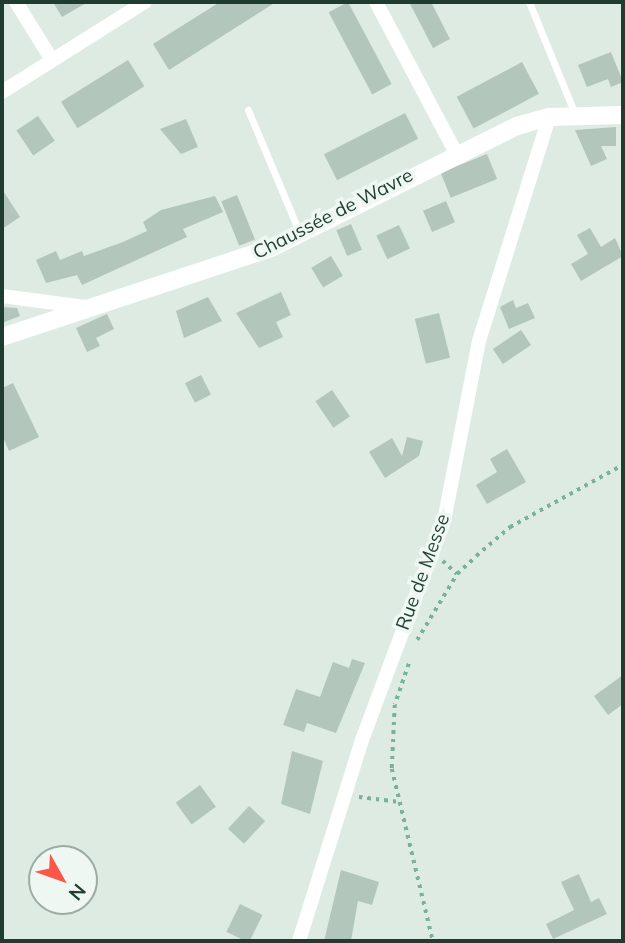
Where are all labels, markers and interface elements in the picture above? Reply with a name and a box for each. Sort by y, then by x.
street label: Chaussée de Wavre [249,164,417,264]
street label: Rue de Messe [391,511,455,633]
north arrow [28,845,98,915]
text: N [64,879,91,905]

